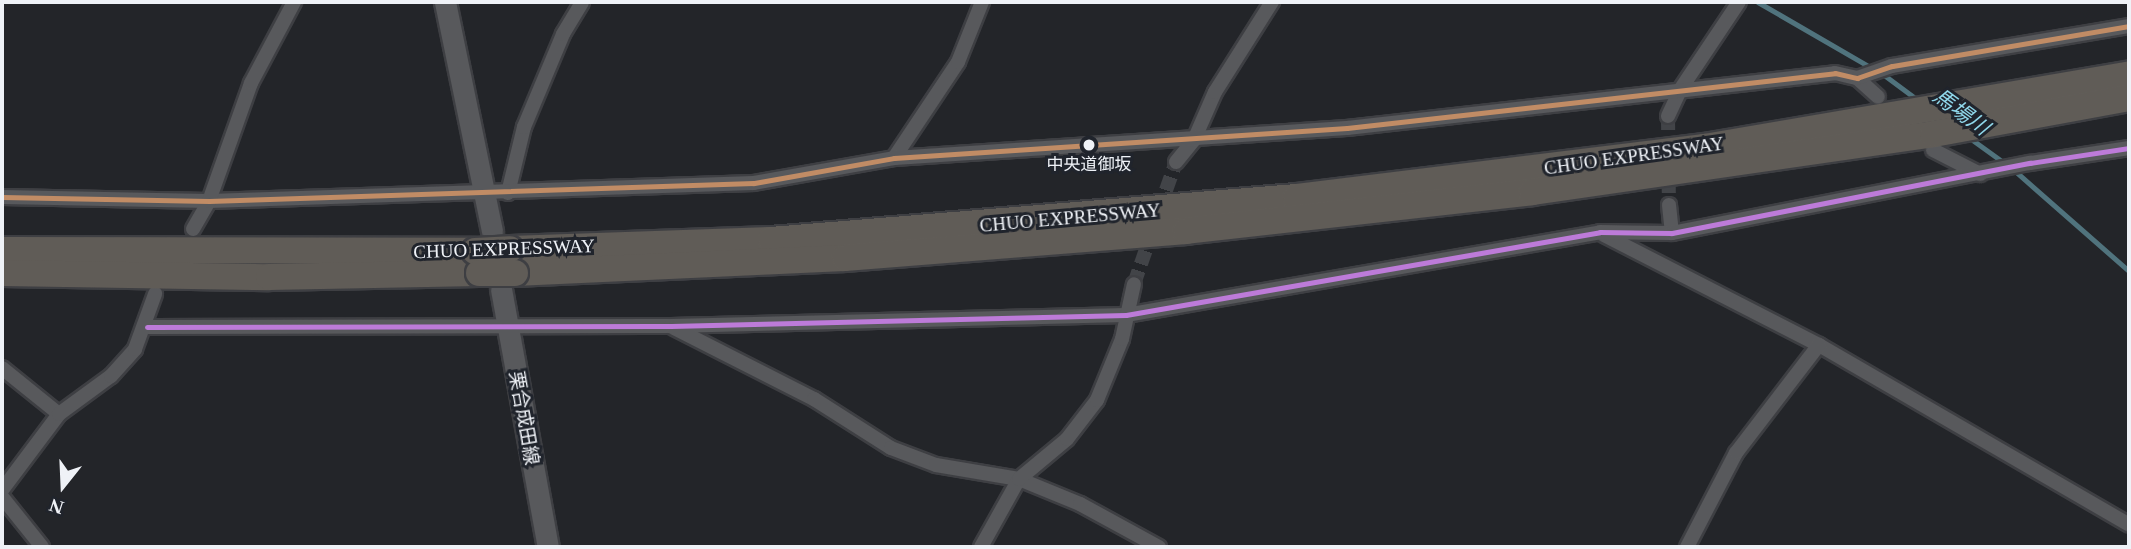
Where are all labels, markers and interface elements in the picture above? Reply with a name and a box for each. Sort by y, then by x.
water label: 馬場川 [1928,83,1994,141]
street label: CHUO EXPRESSWAY [1543,132,1725,180]
marker: 中央道御坂 [1082,138,1096,152]
place label: 中央道御坂 [1047,155,1131,175]
street label: CHUO EXPRESSWAY [979,199,1161,237]
street label: CHUO EXPRESSWAY [413,234,595,264]
street label: 栗合成田線 [505,369,543,467]
north arrow [28,451,98,521]
text: N [47,494,66,519]

